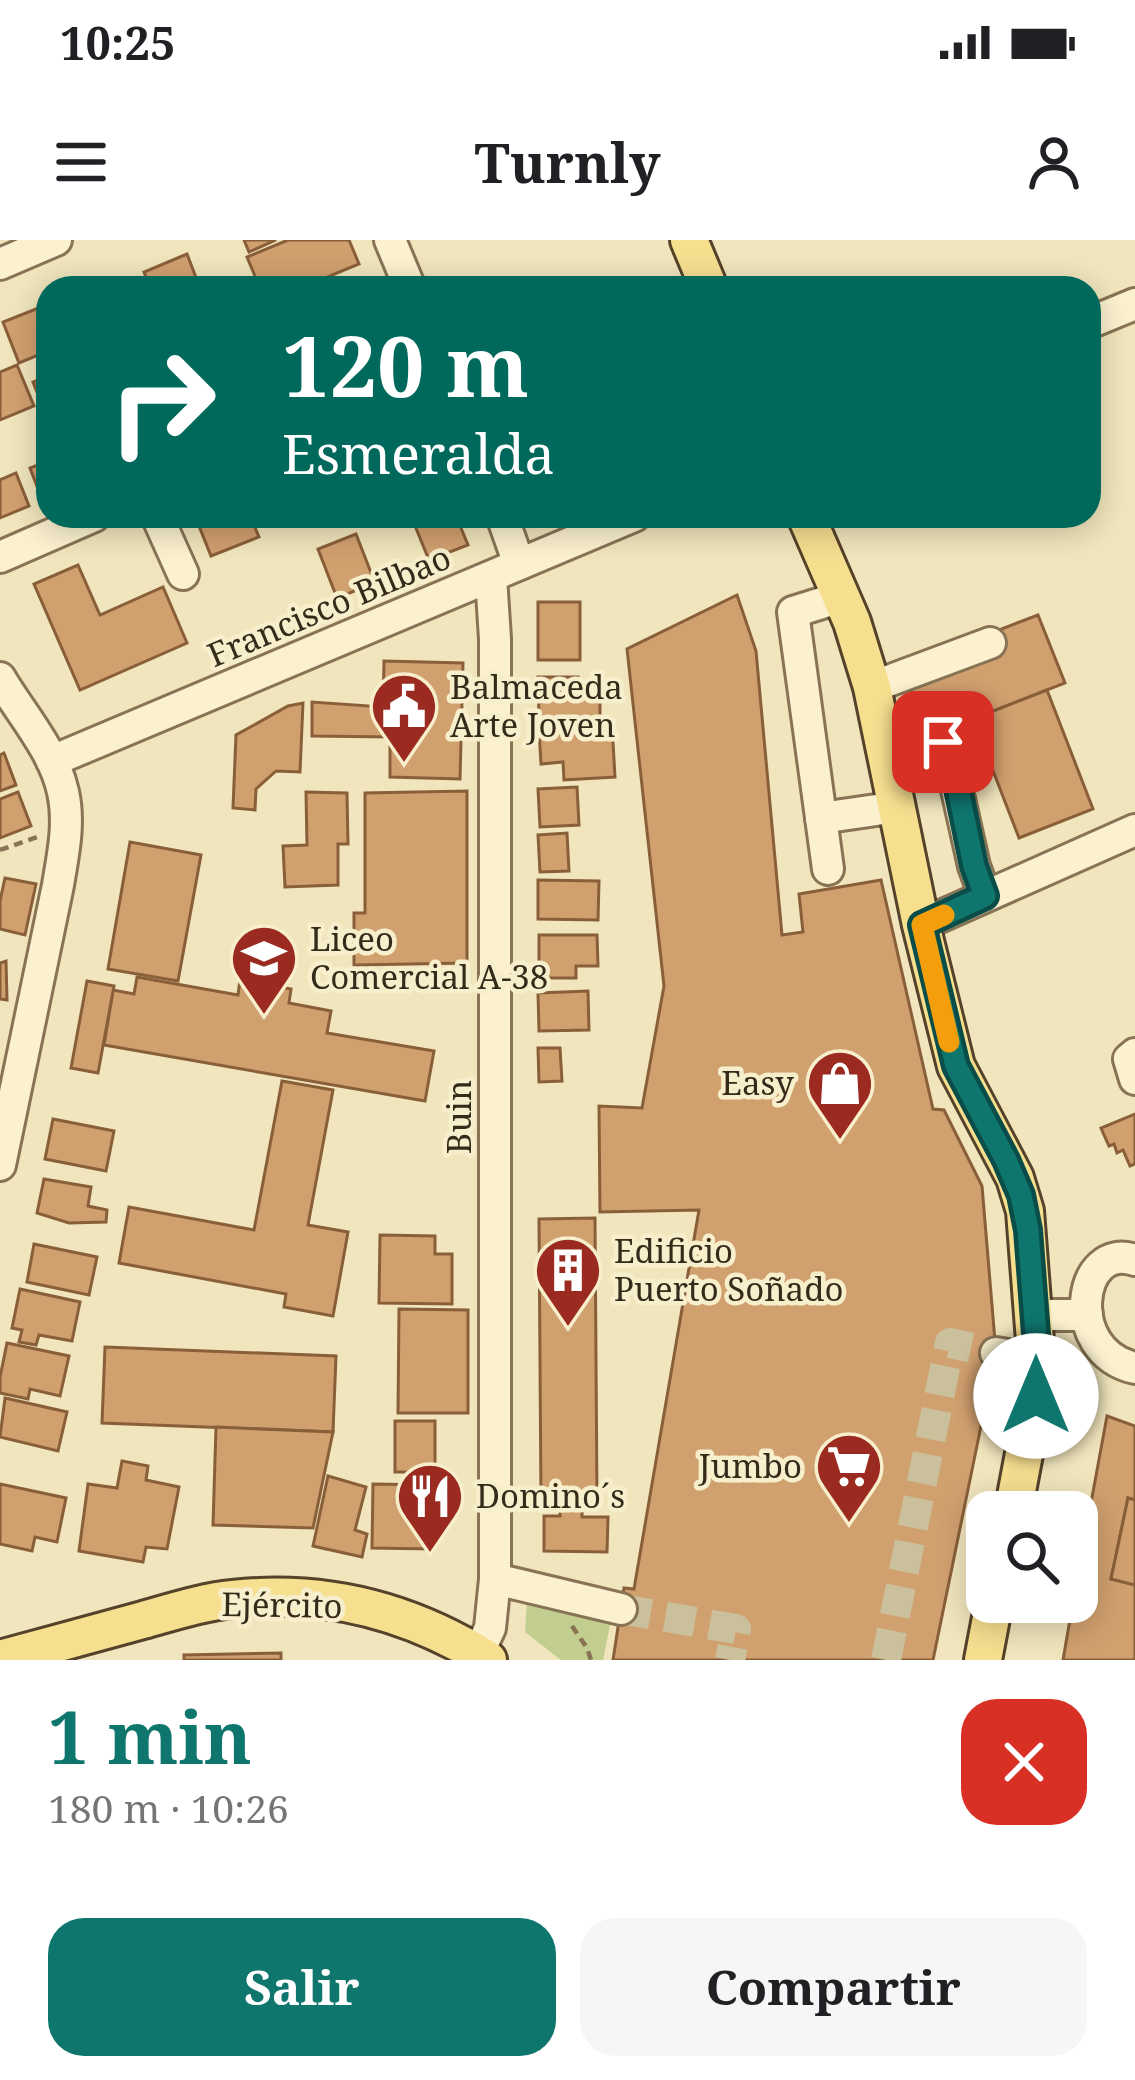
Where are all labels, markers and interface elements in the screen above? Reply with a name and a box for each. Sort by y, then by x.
text: 10:25 [60,12,175,73]
text: Turnly [475,125,660,199]
icon: menu [48,129,114,195]
icon: person [1021,129,1087,195]
text: 120 m [282,307,529,422]
icon: right [84,324,240,480]
text: Esmeralda [282,416,555,490]
street label: Francisco Bilbao [200,534,457,677]
place label: Balmaceda Arte Joven [450,664,623,747]
public building icon: Balmaceda Arte Joven [369,671,439,765]
pin [892,691,994,793]
icon: arrive [910,709,976,775]
place label: Liceo Comercial A-38 [310,916,548,999]
school or university icon: Liceo Comercial A-38 [229,923,299,1017]
shop icon: Easy [805,1048,875,1142]
place label: Easy [721,1060,794,1105]
street label: Buin [436,1080,481,1154]
place label: Edificio Puerto Soñado [614,1228,843,1311]
building icon: Edificio Puerto Soñado [533,1235,603,1329]
position arrow [973,1333,1099,1459]
supermarket icon: Jumbo [814,1431,884,1525]
place label: Jumbo [698,1443,802,1488]
restaurant icon: Domino´s [395,1461,465,1555]
place label: Domino´s [476,1473,625,1518]
map controls [966,1491,1098,1623]
button: search [966,1491,1098,1623]
street label: Ejército [221,1581,343,1628]
text: 1 min [48,1687,252,1785]
button: close [961,1699,1087,1825]
text: 180 m · 10:26 [48,1781,289,1834]
button: Salir [48,1918,556,2056]
button: Compartir [580,1918,1087,2056]

